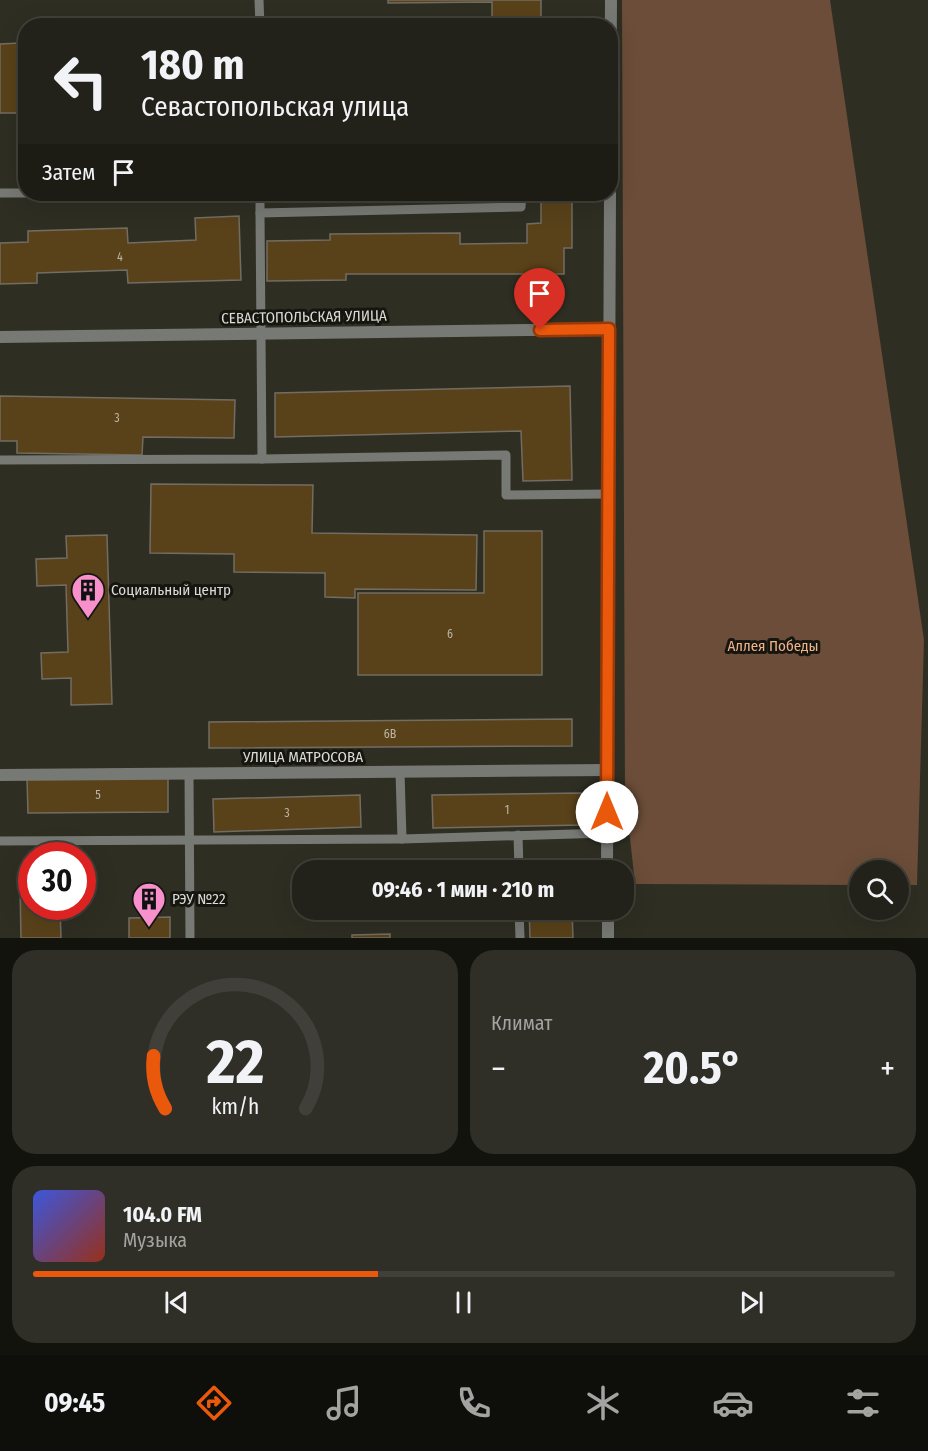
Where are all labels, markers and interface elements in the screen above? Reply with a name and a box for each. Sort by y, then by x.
text: 180 m [141,40,245,90]
icon: left [42,42,120,120]
text: Севастопольская улица [141,91,409,123]
icon: arrive [107,156,140,189]
text: Затем [42,159,95,186]
house number: 4 [117,250,123,264]
pin [514,268,565,330]
icon: arrive [523,277,556,310]
street label: СЕВАСТОПОЛЬСКАЯ УЛИЦА [221,307,387,327]
house number: 3 [114,411,120,425]
building icon: Социальный центр [70,572,106,619]
place label: Социальный центр [111,581,231,599]
house number: 6 [447,627,453,641]
park label: Аллея Победы [727,637,819,655]
house number: 6В [384,727,397,741]
street label: УЛИЦА МАТРОСОВА [242,748,363,766]
position arrow [575,780,639,844]
house number: 5 [95,788,101,802]
house number: 1 [505,803,509,817]
house number: 3 [284,806,290,820]
speed limit sign: 30 [18,842,96,920]
map controls [849,860,909,920]
button: search [849,860,909,920]
text: 09:46 · 1 мин · 210 m [372,876,554,903]
building icon: РЭУ №22 [131,881,167,928]
place label: РЭУ №22 [172,890,226,908]
text: Климат [491,1011,552,1035]
text: 22 [205,1025,264,1100]
text: 20.5° [643,1041,742,1095]
text: − [491,1049,506,1089]
text: + [880,1049,895,1089]
text: km/h [211,1094,259,1120]
text: 104.0 FM [123,1201,202,1228]
text: Музыка [123,1228,187,1252]
icon: previous [160,1286,193,1319]
icon: pause [447,1286,480,1319]
icon: next [735,1286,768,1319]
icon: directions [193,1382,235,1424]
icon: music [323,1382,365,1424]
icon: phone [453,1382,495,1424]
icon: climate [582,1382,624,1424]
icon: car [712,1382,754,1424]
icon: filters [842,1382,884,1424]
text: 09:45 [44,1387,105,1419]

